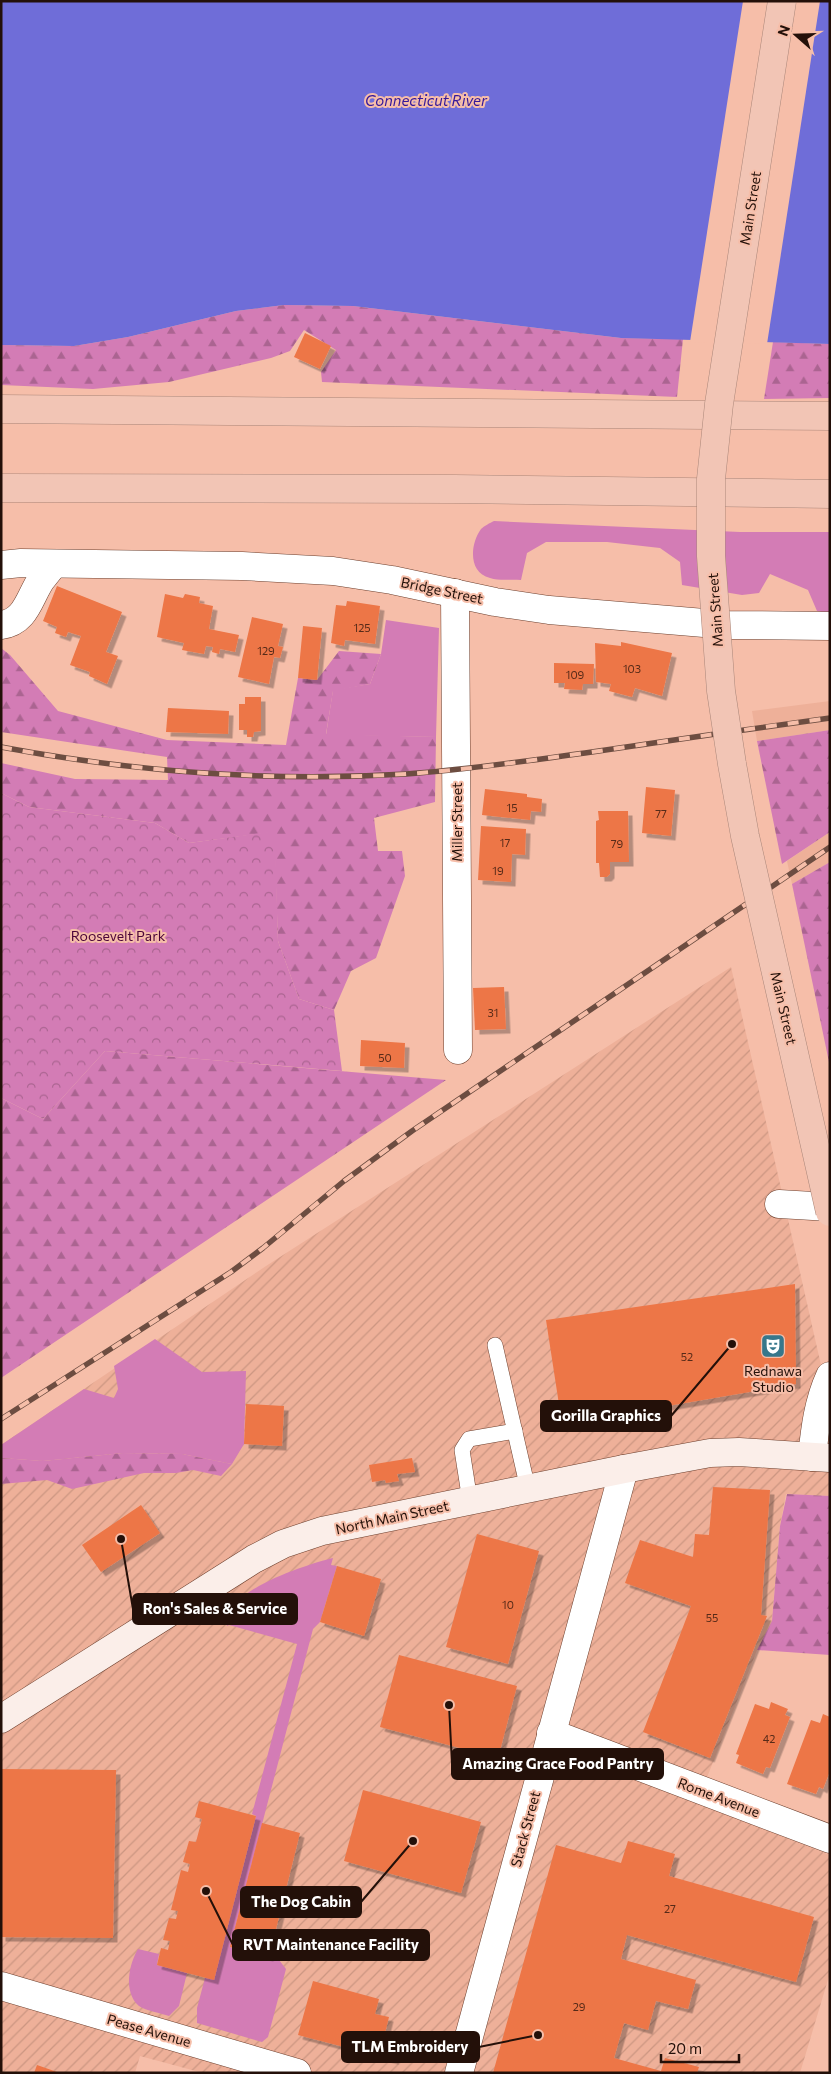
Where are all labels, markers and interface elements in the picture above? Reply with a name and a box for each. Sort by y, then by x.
north arrow [771,10,821,60]
text: N [774,23,793,38]
water label: Connecticut River [365,91,488,109]
street label: Main Street [736,170,764,246]
street label: Main Street [704,572,726,648]
street label: Bridge Street [399,573,485,607]
house number: 125 [353,621,371,634]
house number: 129 [257,644,275,657]
house number: 103 [623,662,641,675]
house number: 109 [566,668,585,681]
street label: Miller Street [448,782,465,862]
house number: 15 [506,801,518,814]
house number: 77 [655,807,667,820]
house number: 17 [500,836,510,849]
house number: 79 [611,837,624,850]
house number: 19 [492,864,504,877]
park label: Roosevelt Park [71,927,166,944]
street label: Main Street [767,970,801,1046]
house number: 31 [488,1006,498,1019]
house number: 50 [378,1051,392,1064]
theatre icon: Rednawa Studio [760,1333,786,1359]
house number: 52 [681,1350,693,1363]
place label: Rednawa Studio [744,1362,802,1395]
callout: Gorilla Graphics [541,1401,671,1431]
text: Gorilla Graphics [551,1406,661,1424]
street label: North Main Street [334,1497,450,1537]
callout: Ron's Sales & Service [133,1594,297,1624]
house number: 10 [502,1598,514,1611]
text: Ron's Sales & Service [143,1599,287,1617]
house number: 55 [706,1611,718,1624]
house number: 42 [763,1732,775,1745]
callout: Amazing Grace Food Pantry [452,1749,663,1779]
text: Amazing Grace Food Pantry [462,1754,655,1772]
street label: Rome Avenue [676,1774,762,1820]
street label: Stack Street [507,1789,543,1869]
callout: The Dog Cabin [241,1887,361,1917]
text: The Dog Cabin [251,1892,351,1910]
house number: 27 [664,1902,676,1915]
callout: RVT Maintenance Facility [233,1930,429,1960]
text: RVT Maintenance Facility [243,1935,420,1953]
house number: 29 [573,2000,586,2013]
street label: Pease Avenue [105,2010,193,2050]
callout: TLM Embroidery [342,2032,479,2062]
scale bar [661,2032,738,2064]
text: TLM Embroidery [352,2037,469,2055]
text: 20 m [668,2039,702,2057]

